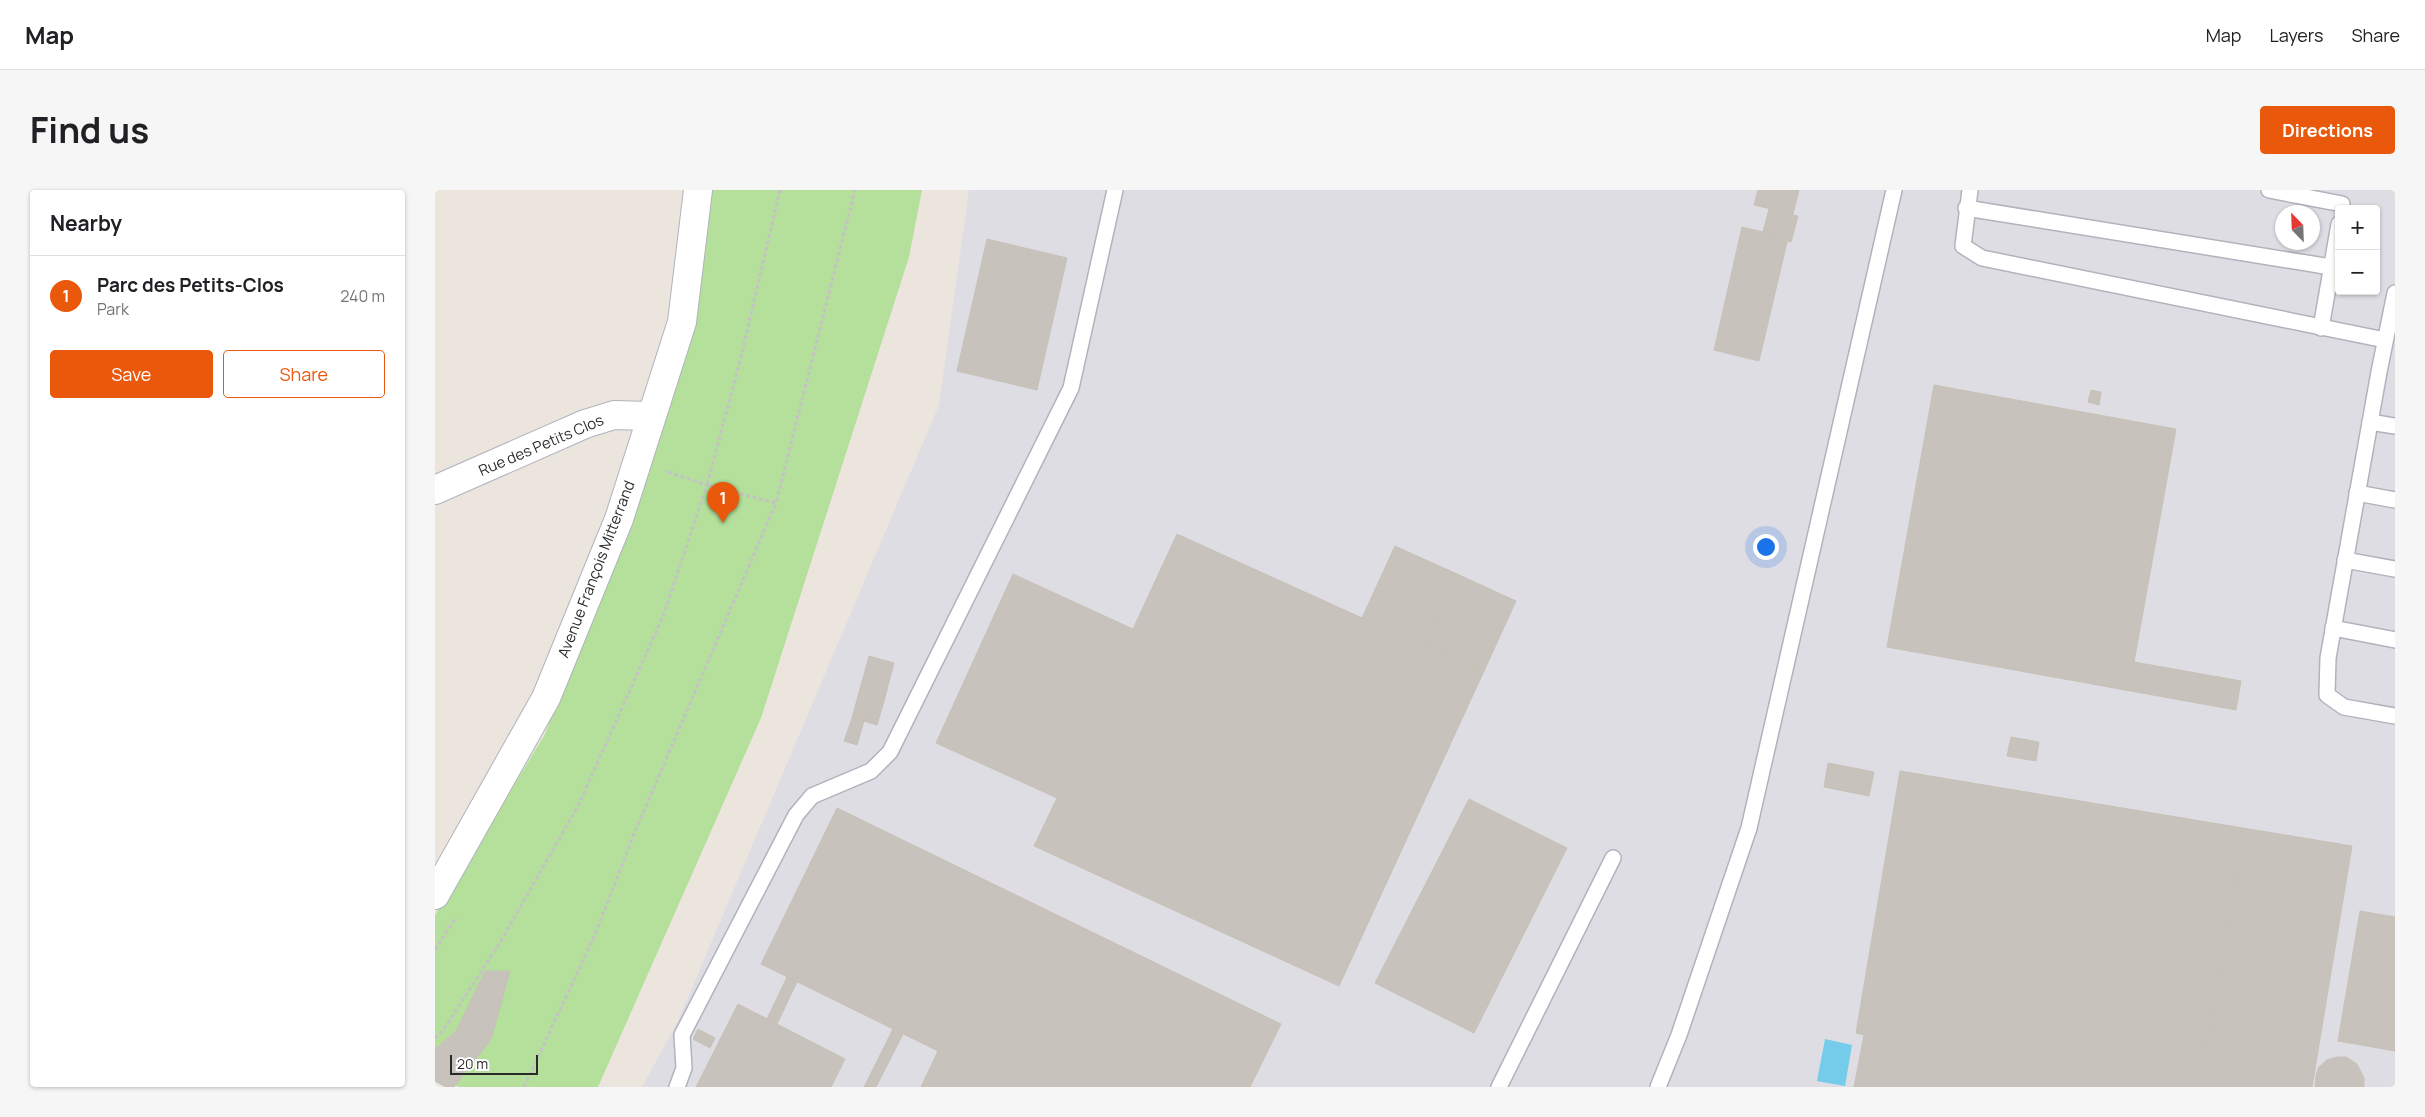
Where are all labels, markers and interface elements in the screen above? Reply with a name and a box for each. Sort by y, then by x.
text: Map [25,18,74,51]
text: Map [2206,23,2241,47]
text: Layers [2269,23,2323,47]
text: Share [2351,23,2400,47]
text: Find us [30,106,149,154]
button: Directions [2260,106,2395,154]
north arrow [2275,205,2320,250]
map controls [2335,205,2380,295]
button: + [2335,205,2380,250]
text: Nearby [50,209,122,237]
button: − [2335,250,2380,295]
text: Parc des Petits-Clos [97,272,284,298]
text: 1 [62,285,70,307]
text: 240 m [340,285,385,307]
text: Park [97,298,129,320]
button: Save [50,350,213,398]
button: Share [223,350,385,398]
street label: Rue des Petits Clos [475,409,607,481]
street label: Avenue François Mitterrand [552,477,640,661]
pin: 1 [707,482,739,523]
your location [1753,534,1779,560]
scale bar [450,1052,537,1075]
text: 20 m [457,1054,488,1073]

